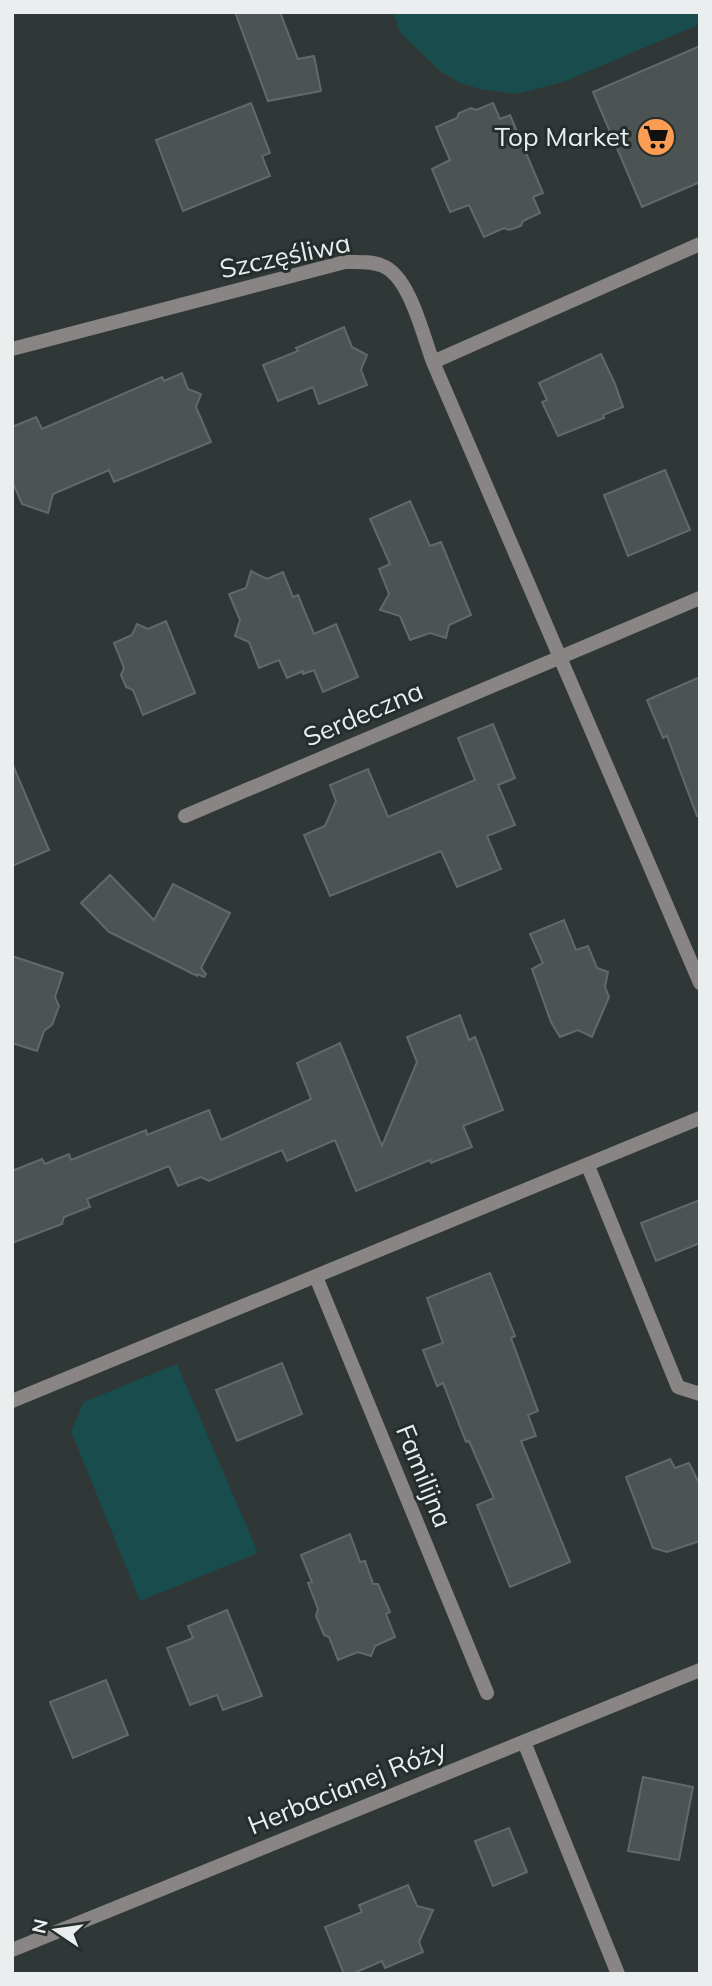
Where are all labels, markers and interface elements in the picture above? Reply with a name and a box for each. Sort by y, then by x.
supermarket icon: Top Market [635,116,677,158]
place label: Top Market [494,120,629,153]
street label: Szczęśliwa [216,226,353,285]
street label: Serdeczna [298,674,428,753]
street label: Familijna [389,1420,460,1532]
street label: Herbacianej Róży [243,1732,451,1841]
north arrow [21,1895,91,1965]
text: N [26,1916,53,1936]

